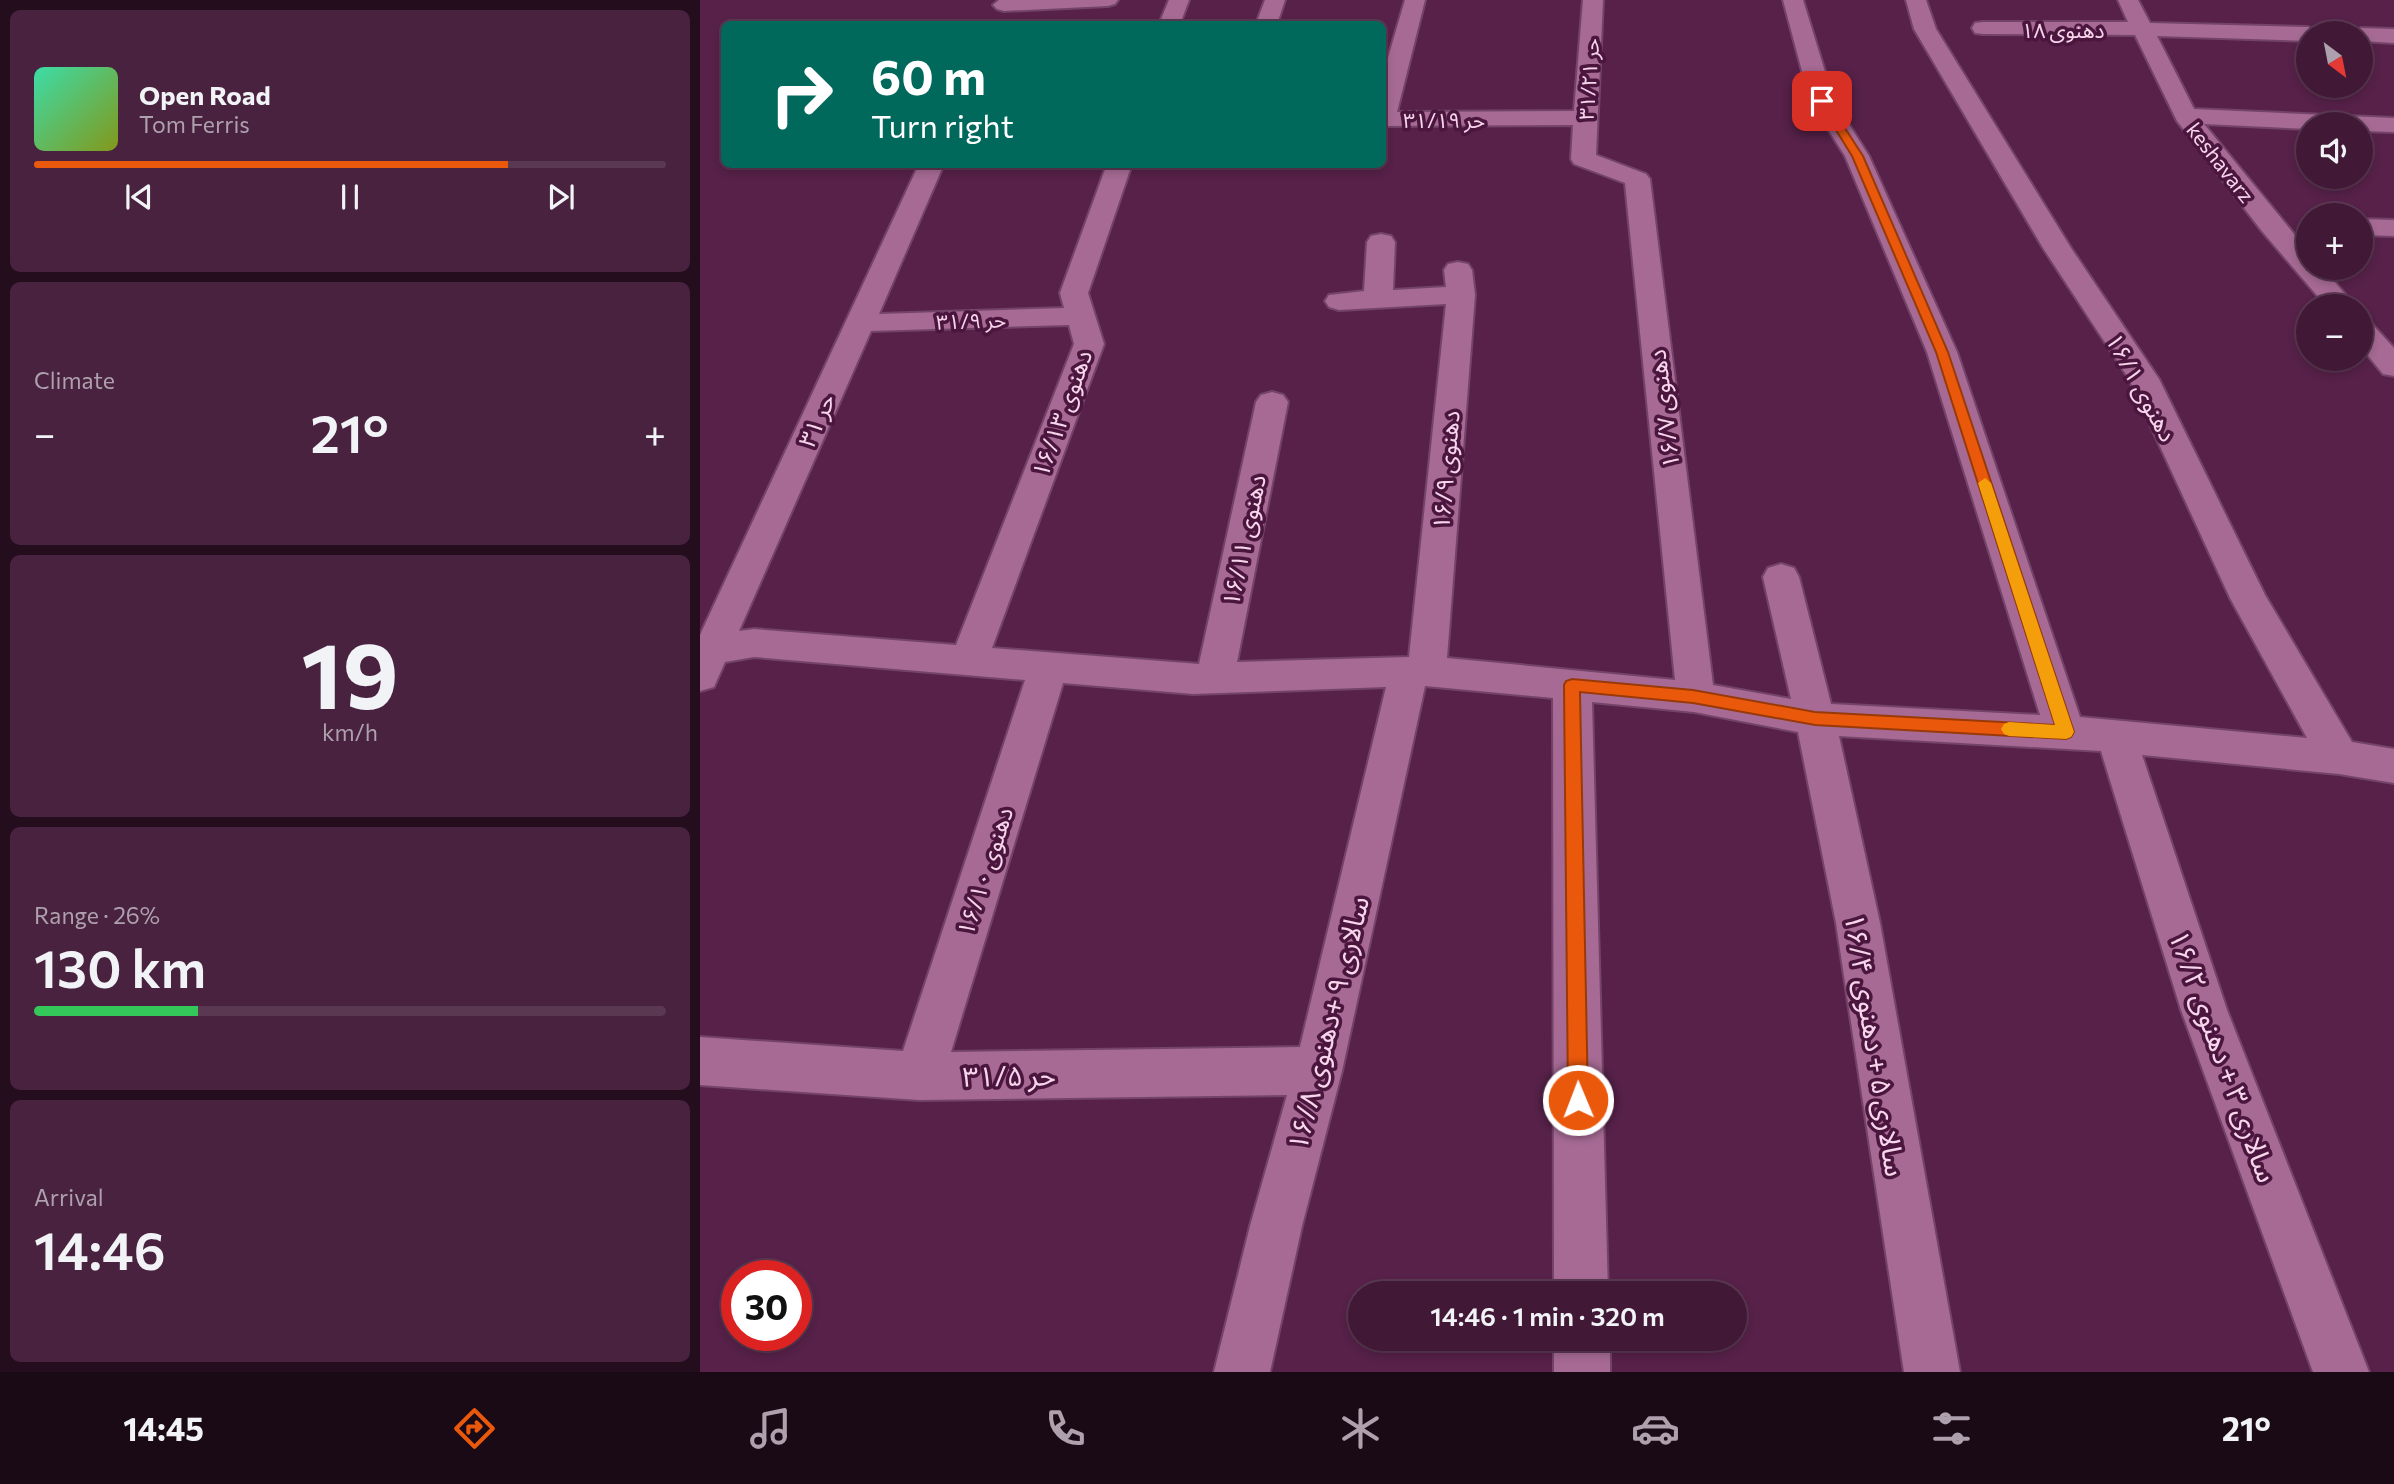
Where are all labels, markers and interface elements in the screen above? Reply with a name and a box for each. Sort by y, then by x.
street label: دهنوی ۱۸ [2021,17,2105,43]
north arrow [2296,21,2373,98]
map controls [2296,21,2373,371]
street label: حر ۳۱/۲۱ [1573,37,1604,121]
text: 60 m [871,45,986,105]
icon: right [756,49,847,140]
pin [1792,71,1852,131]
text: Open Road [139,79,271,110]
icon: arrive [1803,82,1841,120]
text: Turn right [871,105,1014,145]
street label: حر ۳۱/۱۹ [1403,107,1485,133]
text: Tom Ferris [139,110,250,138]
button: sound [2296,112,2373,189]
street label: keshavarz [2182,117,2260,207]
icon: previous [120,178,158,216]
icon: pause [331,178,369,216]
icon: next [542,178,580,216]
button: + [2296,203,2373,280]
button: − [2296,294,2373,371]
street label: حر ۳۱/۹ [936,306,1007,335]
street label: دهنوی ۱۶/۱ [2099,328,2184,447]
street label: دهنوی ۱۶/۱۳ [1025,345,1098,481]
street label: دهنوی ۱۶/۷ [1641,348,1686,470]
text: Climate [34,366,115,394]
street label: حر ۳۱ [791,389,841,452]
text: 21° [310,400,389,464]
text: − [34,409,56,456]
text: + [644,409,666,456]
street label: دهنوی ۱۶/۹ [1425,409,1466,531]
street label: دهنوی ۱۶/۱۱ [1215,472,1272,608]
text: 19 [301,616,399,728]
text: km/h [322,718,378,746]
street label: دهنوی ۱۶/۱۰ [950,803,1019,939]
street label: سالاری ۹ +دهنوی ۱۶/۸ [1279,892,1376,1154]
text: Range · 26% [34,901,160,929]
street label: سالاری ۵ + دهنوی ۱۶/۴ [1837,911,1914,1179]
street label: سالاری ۳ + دهنوی ۱۶/۲ [2162,925,2285,1187]
text: 130 km [34,935,206,999]
street label: حر ۳۱/۵ [962,1057,1056,1094]
position arrow [1541,1063,1615,1137]
text: Arrival [34,1183,104,1211]
text: 14:46 [34,1217,166,1281]
speed limit sign: 30 [721,1260,812,1351]
text: 14:46 · 1 min · 320 m [1430,1300,1665,1331]
icon: directions [450,1404,499,1453]
icon: music [746,1404,795,1453]
icon: phone [1041,1404,1090,1453]
icon: climate [1336,1404,1385,1453]
icon: car [1631,1404,1680,1453]
icon: filters [1927,1404,1976,1453]
text: 14:45 [123,1408,204,1448]
text: 21° [2222,1408,2271,1448]

